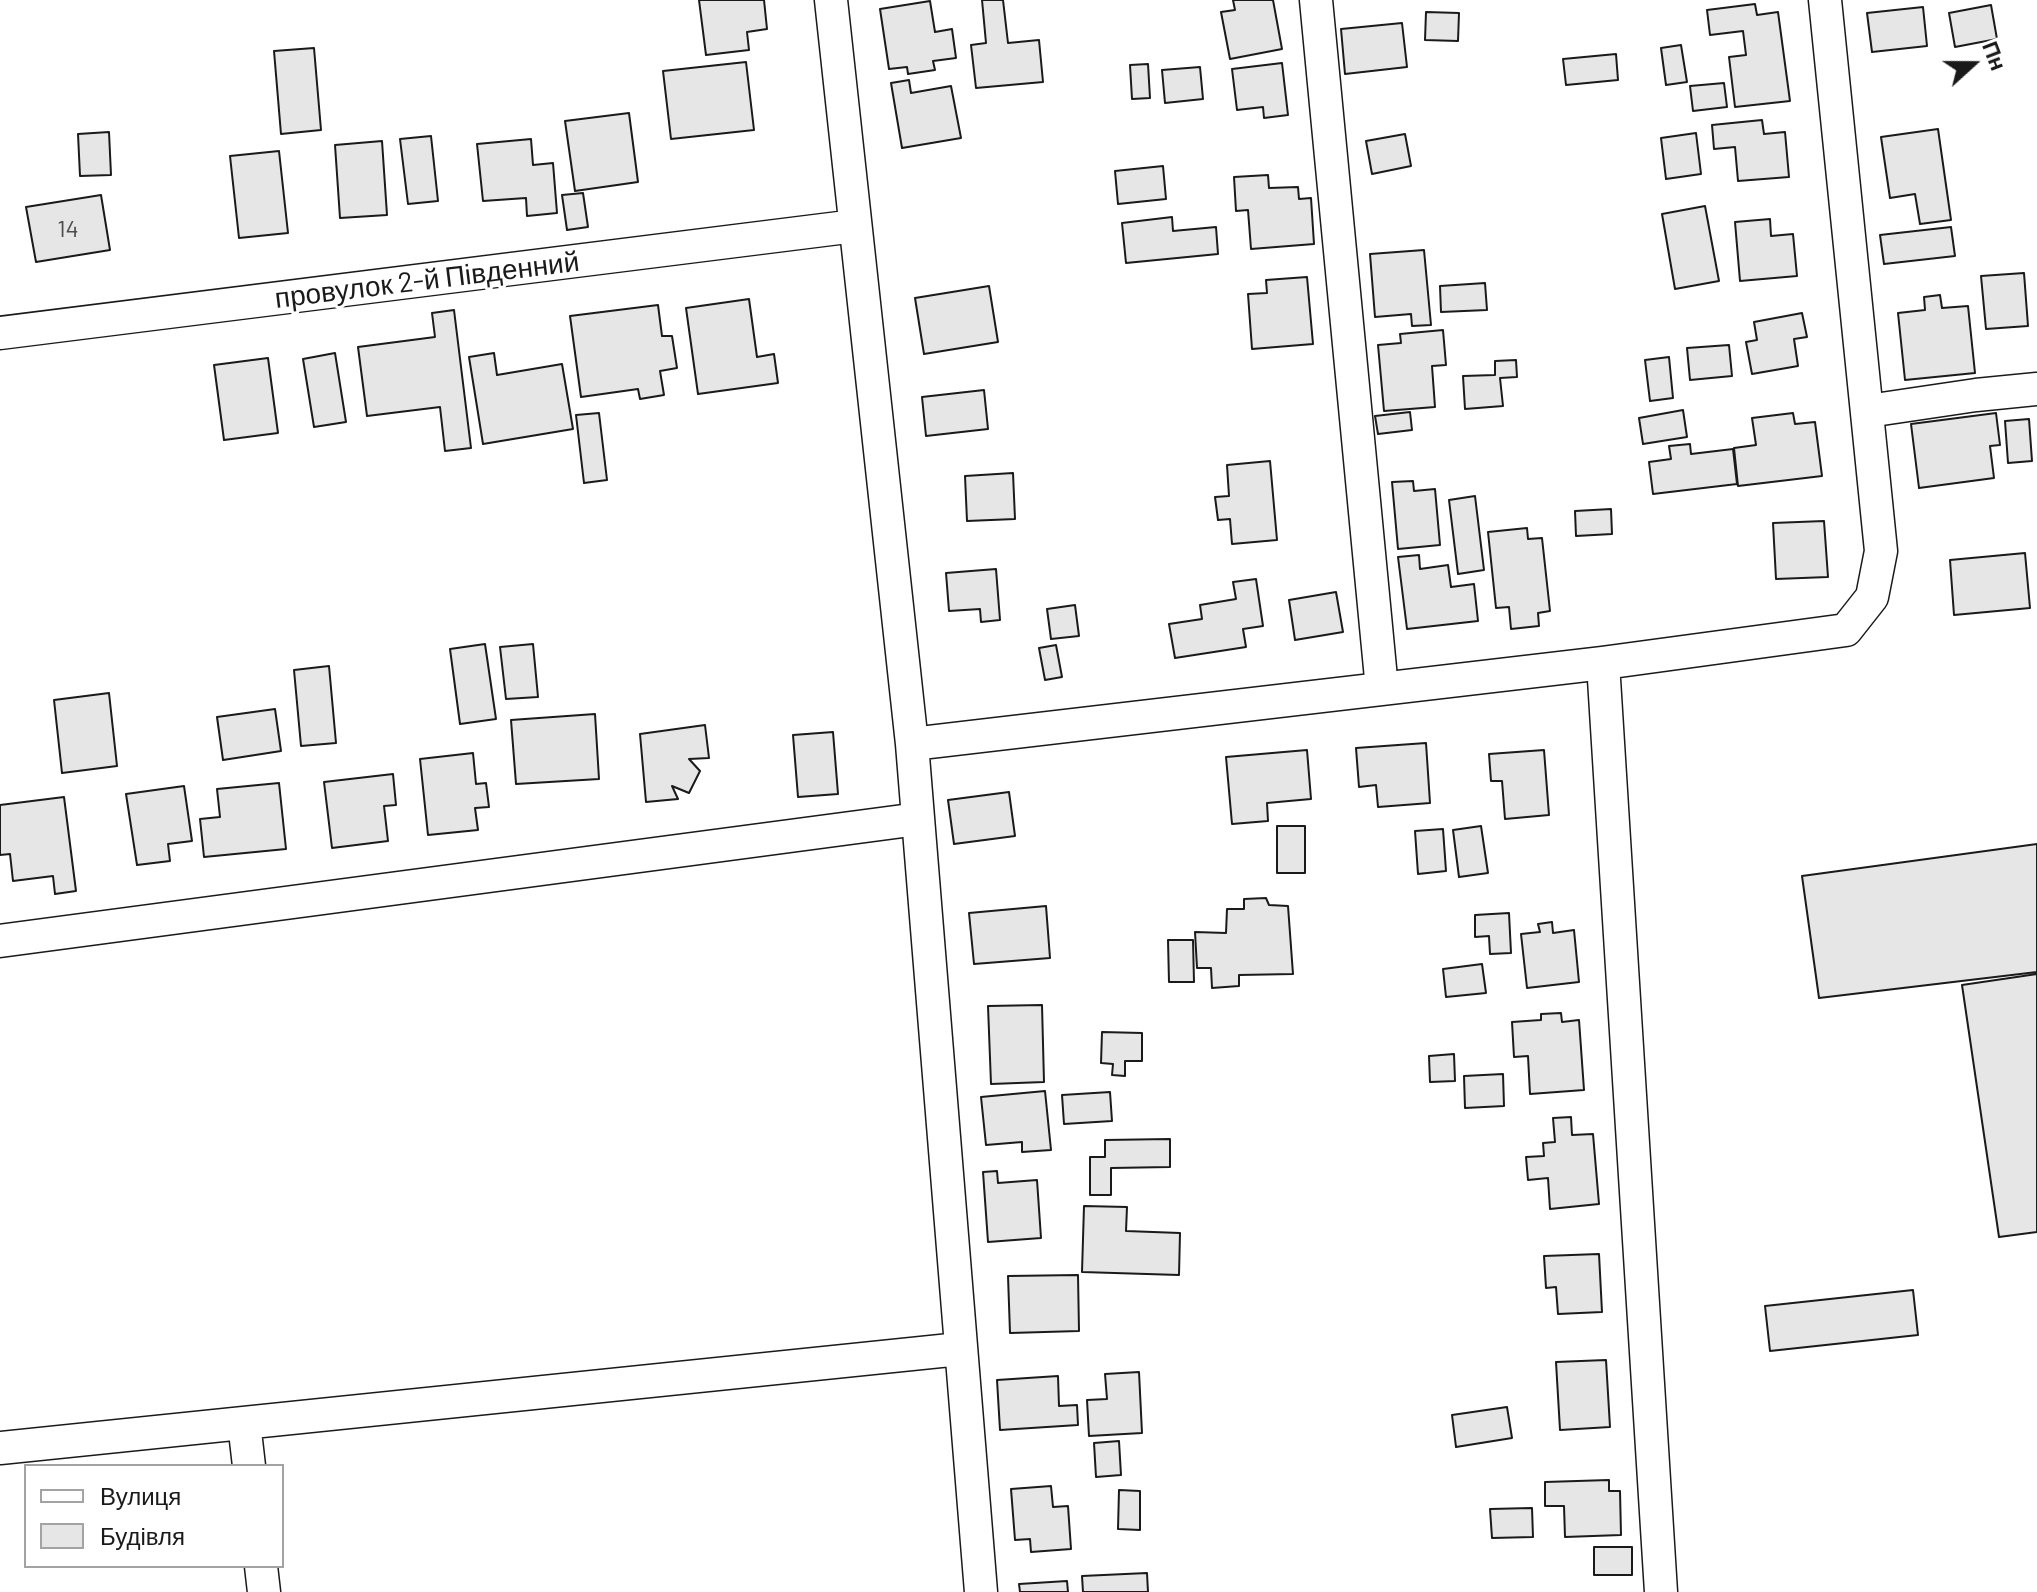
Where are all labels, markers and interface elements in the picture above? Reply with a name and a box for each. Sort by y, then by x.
north arrow [1933,24,2013,104]
text: Пн [1978,37,2013,74]
house number: 14 [57,215,79,243]
street label: провулок 2-й Південний [273,245,581,315]
legend [24,1464,284,1568]
text: Вулиця [100,1481,181,1510]
text: Будівля [100,1521,185,1550]

